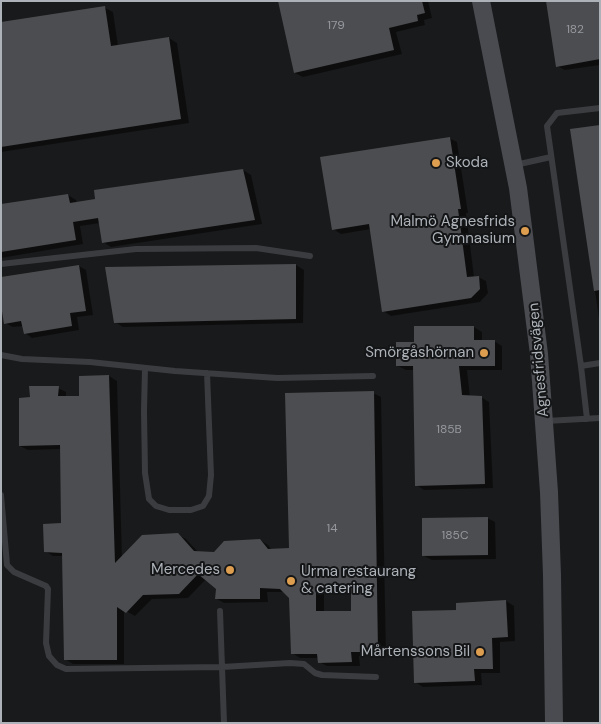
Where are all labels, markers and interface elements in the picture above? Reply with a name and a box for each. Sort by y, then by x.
house number: 179 [327,19,345,33]
house number: 182 [566,23,584,37]
place label: Skoda [446,154,488,172]
marker: Skoda [430,157,442,169]
place label: Malmö Agnesfrids Gymnasium [390,213,515,248]
marker: Malmö Agnesfrids Gymnasium [519,225,531,237]
street label: Agnesfridsvägen [525,302,553,418]
place label: Smörgåshörnan [365,344,474,362]
marker: Smörgåshörnan [478,347,490,359]
house number: 185B [436,423,462,437]
house number: 14 [326,522,338,536]
house number: 185C [442,529,468,543]
place label: Mercedes [151,561,220,579]
place label: Urma restaurang & catering [301,563,416,598]
marker: Mercedes [224,564,236,576]
marker: Urma restaurang & catering [285,575,297,587]
place label: Mårtenssons Bil [361,643,470,661]
marker: Mårtenssons Bil [474,646,486,658]

